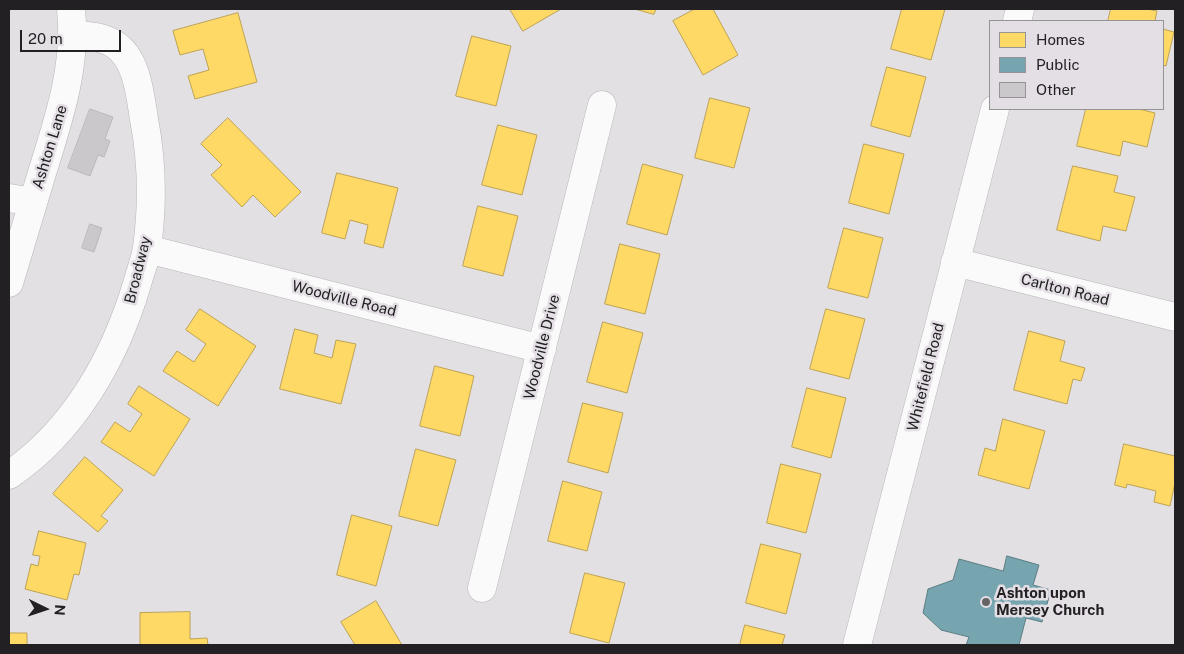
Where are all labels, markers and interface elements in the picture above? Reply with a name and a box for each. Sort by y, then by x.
scale bar [22,20,124,52]
legend [989,20,1164,110]
text: 20 m [28,30,63,47]
text: Homes [1036,31,1085,48]
text: Public [1036,56,1080,73]
text: Other [1036,81,1076,98]
street label: Ashton Lane [29,103,71,191]
street label: Broadway [121,234,155,306]
street label: Carlton Road [1019,270,1111,310]
street label: Woodville Road [290,277,398,321]
street label: Woodville Drive [520,293,564,401]
street label: Whitefield Road [904,321,948,433]
north arrow [20,584,70,634]
place label: Ashton upon Mersey Church [996,584,1104,619]
marker: Ashton upon Mersey Church [980,596,992,608]
text: N [52,604,68,616]

